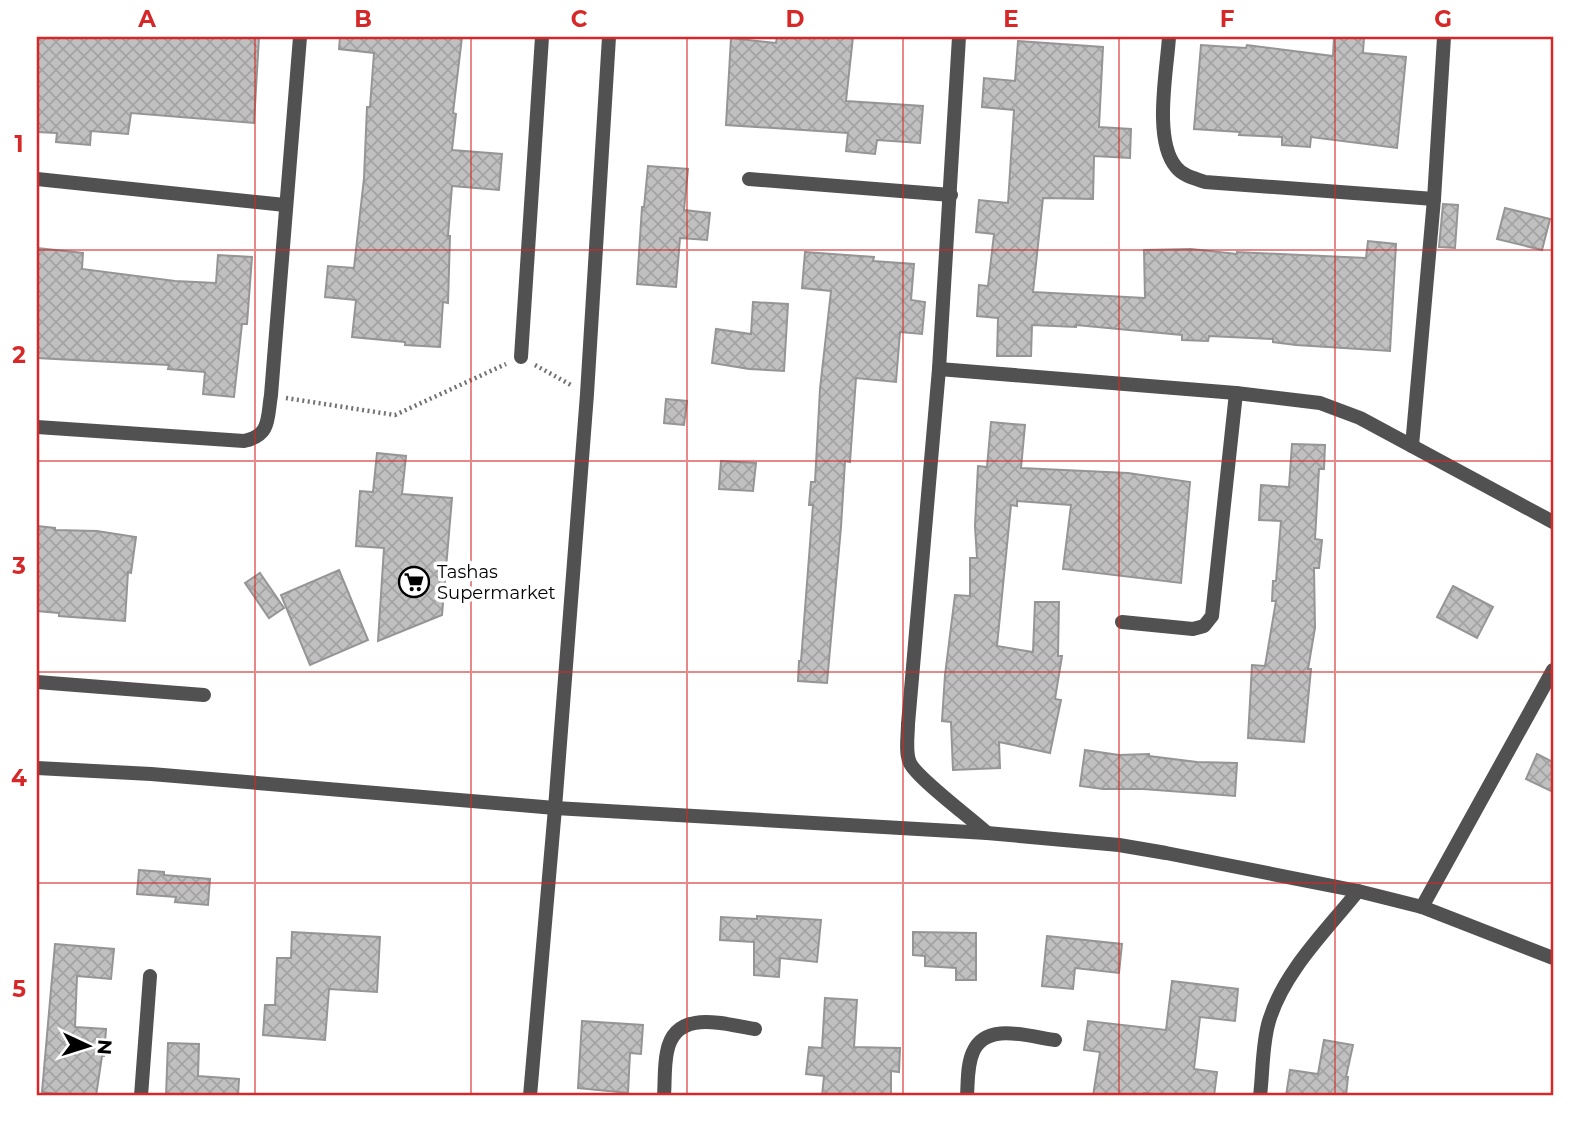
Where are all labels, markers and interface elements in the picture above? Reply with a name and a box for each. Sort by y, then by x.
text: A [137,5,156,33]
text: B [354,5,372,33]
text: C [571,5,588,33]
text: D [786,5,805,33]
text: E [1003,5,1019,33]
text: F [1220,5,1235,33]
text: G [1434,5,1452,33]
text: 1 [14,130,24,158]
text: 2 [12,341,26,369]
text: 3 [11,552,26,580]
place label: Tashas Supermarket [437,561,556,604]
supermarket icon: Tashas Supermarket [397,565,431,599]
text: 4 [11,764,27,792]
text: 5 [12,975,26,1003]
north arrow [52,1010,122,1080]
text: N [92,1039,116,1056]

